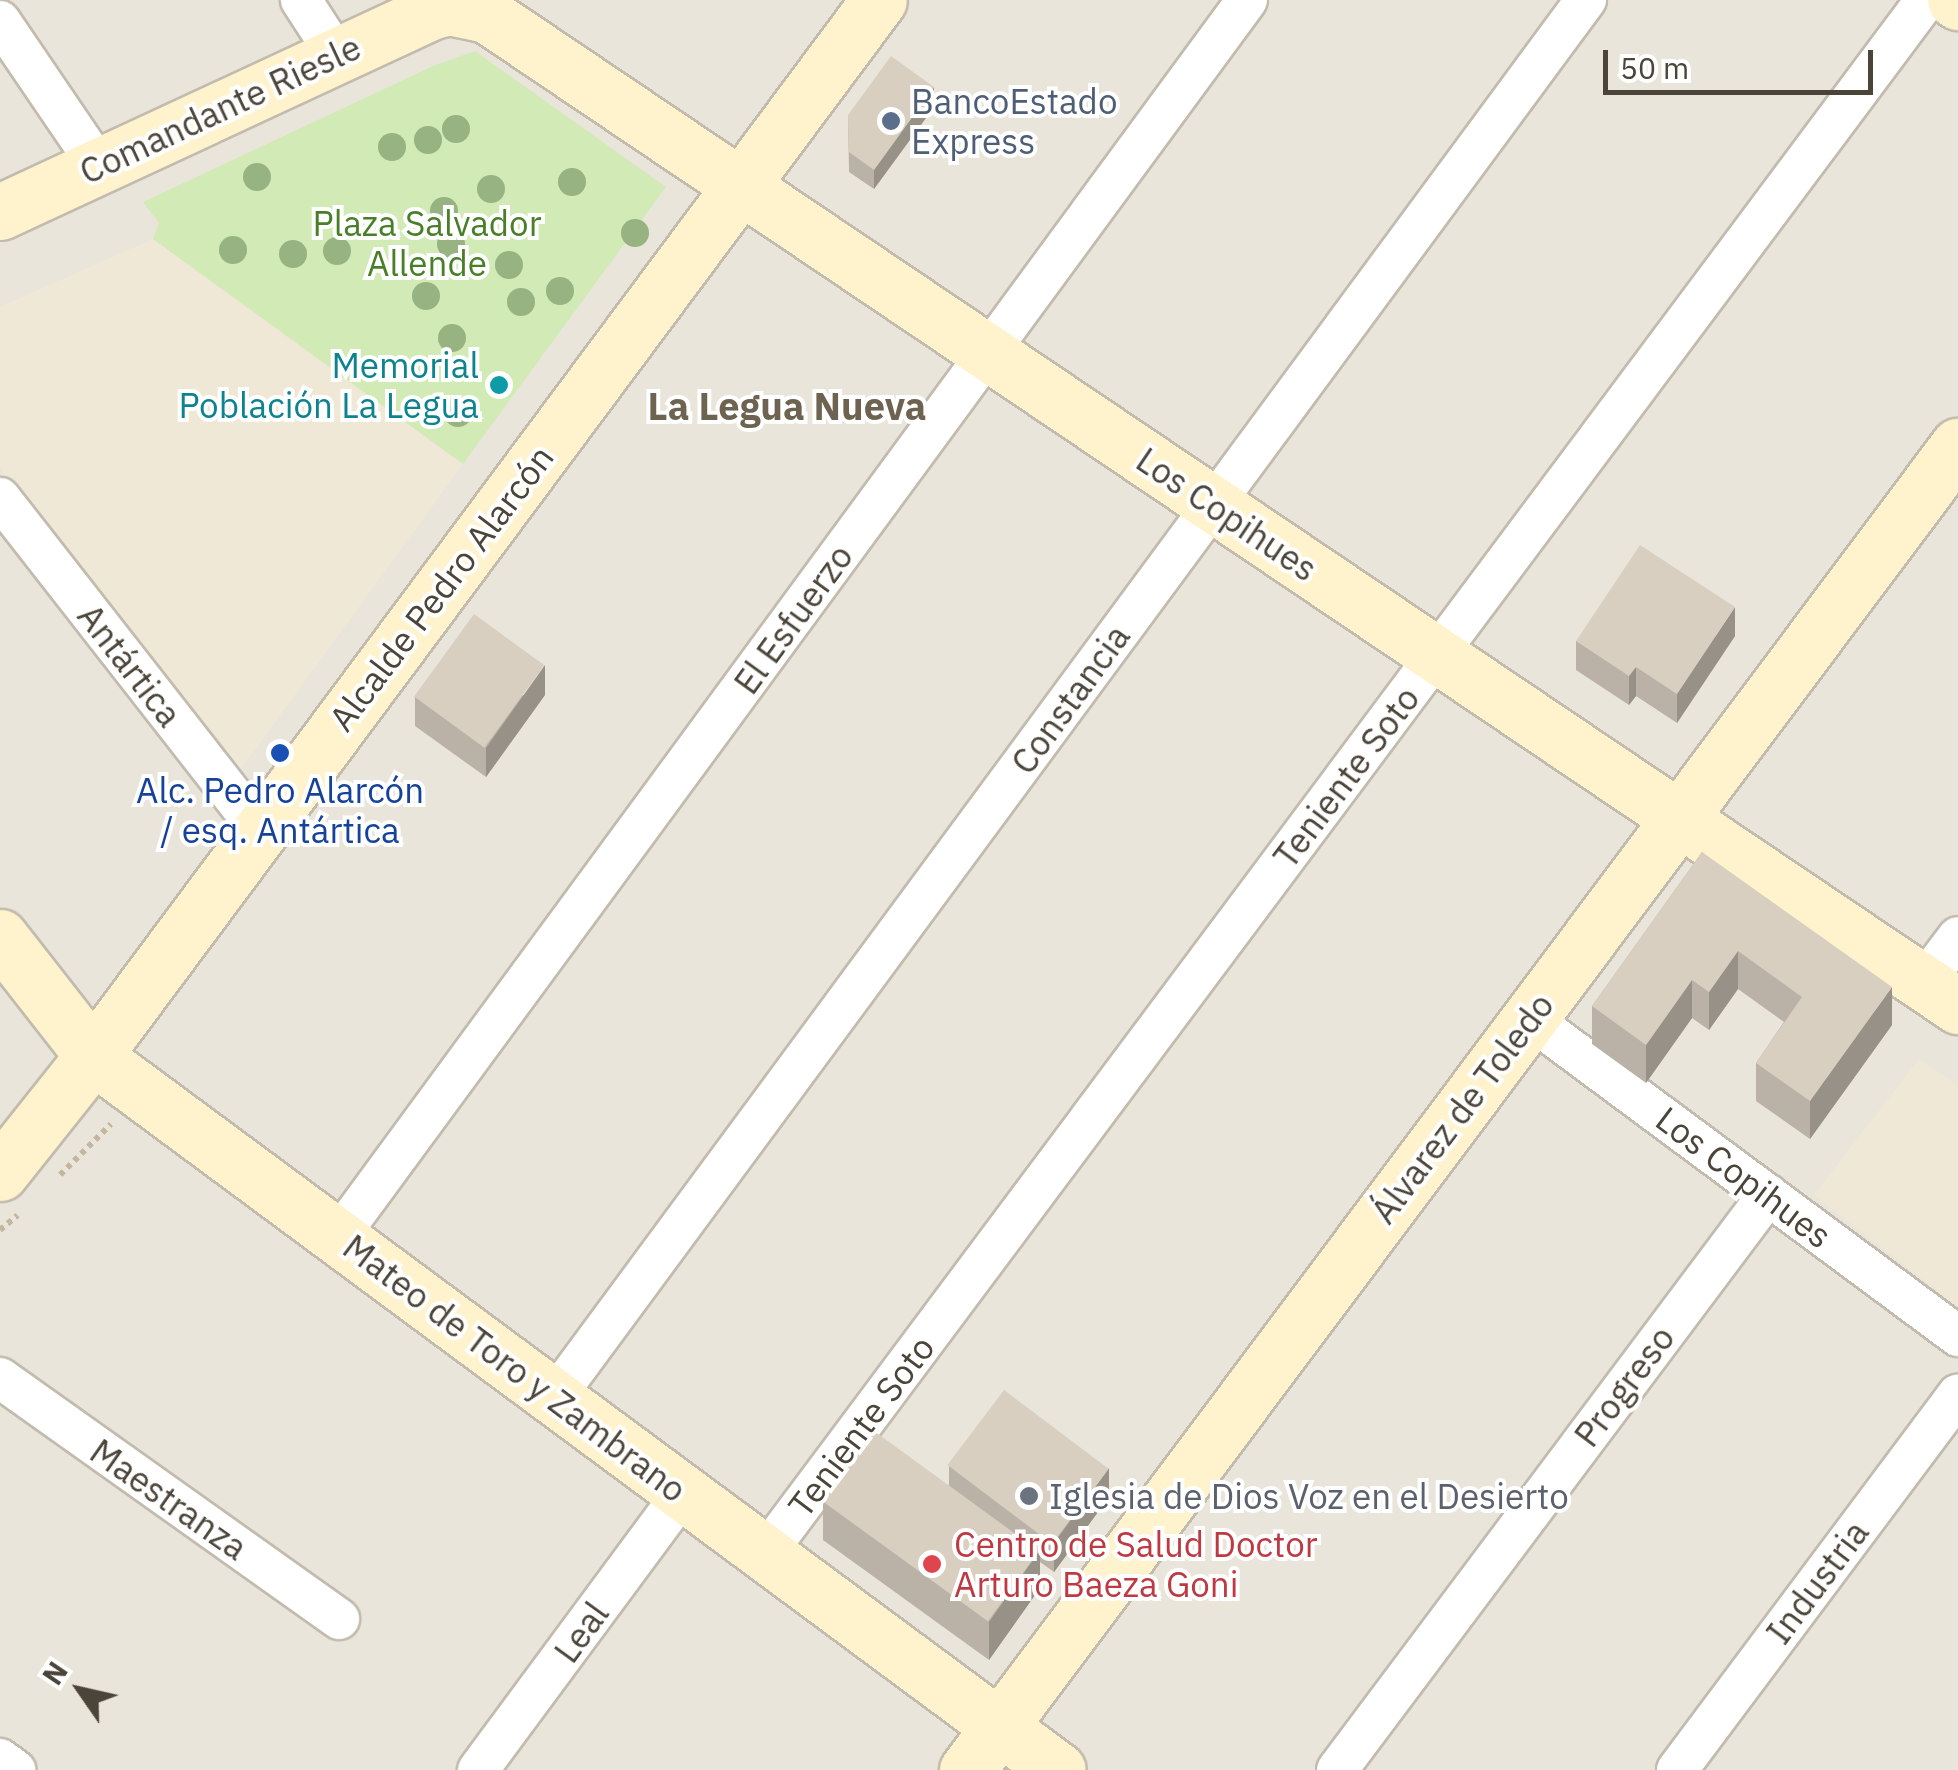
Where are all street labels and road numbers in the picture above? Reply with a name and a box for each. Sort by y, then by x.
street label: Comandante Riesle [73,25,367,193]
street label: Alcalde Pedro Alarcón [320,437,562,739]
street label: Los Copihues [1129,438,1325,590]
street label: El Esfuerzo [725,536,861,702]
street label: Antártica [69,595,191,735]
street label: Constancia [1002,616,1138,782]
street label: Teniente Soto [1264,678,1428,876]
street label: Álvarez de Toledo [1362,985,1562,1231]
street label: Los Copihues [1648,1097,1840,1257]
street label: Mateo de Toro y Zambrano [335,1225,695,1511]
street label: Progreso [1565,1317,1683,1455]
street label: Teniente Soto [779,1327,943,1525]
street label: Maestranza [83,1430,255,1568]
street label: Industria [1757,1512,1877,1652]
street label: Leal [545,1594,617,1670]

